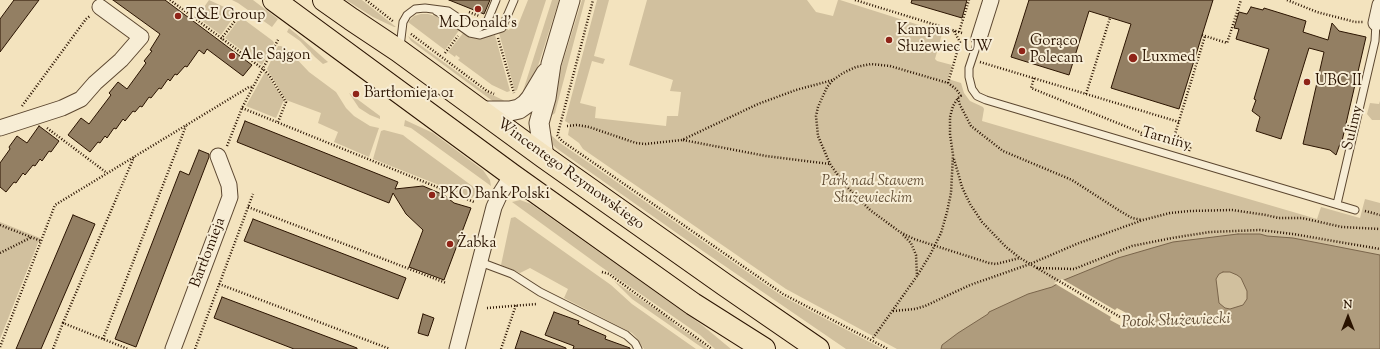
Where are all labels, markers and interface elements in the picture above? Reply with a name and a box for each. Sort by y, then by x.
marker: McDonald's [473,4,483,14]
place label: T&E Group [186,7,265,25]
marker: T&E Group [173,11,183,21]
place label: McDonald's [439,15,517,33]
place label: Kampus Służewiec UW [897,22,992,57]
place label: Gorąco Polecam [1030,33,1083,68]
marker: Kampus Służewiec UW [884,35,894,45]
marker: Gorąco Polecam [1017,46,1027,56]
place label: Ale Sajgon [240,47,311,65]
place label: Luxmed [1142,49,1196,67]
marker: Ale Sajgon [227,51,237,61]
marker: Luxmed [1127,52,1139,64]
place label: UBC II [1315,73,1362,91]
marker: UBC II [1302,77,1312,87]
place label: Bartłomieja 01 [364,85,454,103]
marker: Bartłomieja 01 [351,89,361,99]
street label: Sulimy [1340,104,1368,152]
street label: Wincentego Rzymowskiego [493,115,647,235]
street label: Tarniny [1139,124,1193,156]
park label: Park nad Stawem Służewieckim [822,173,924,208]
place label: PKO Bank Polski [440,186,550,204]
marker: PKO Bank Polski [427,190,437,200]
street label: Bartłomieja [187,215,231,291]
place label: Żabka [458,235,496,253]
marker: Żabka [445,239,455,249]
north arrow [1328,297,1368,337]
text: N [1344,297,1352,313]
water label: Potok Służewiecki [1121,311,1231,333]

